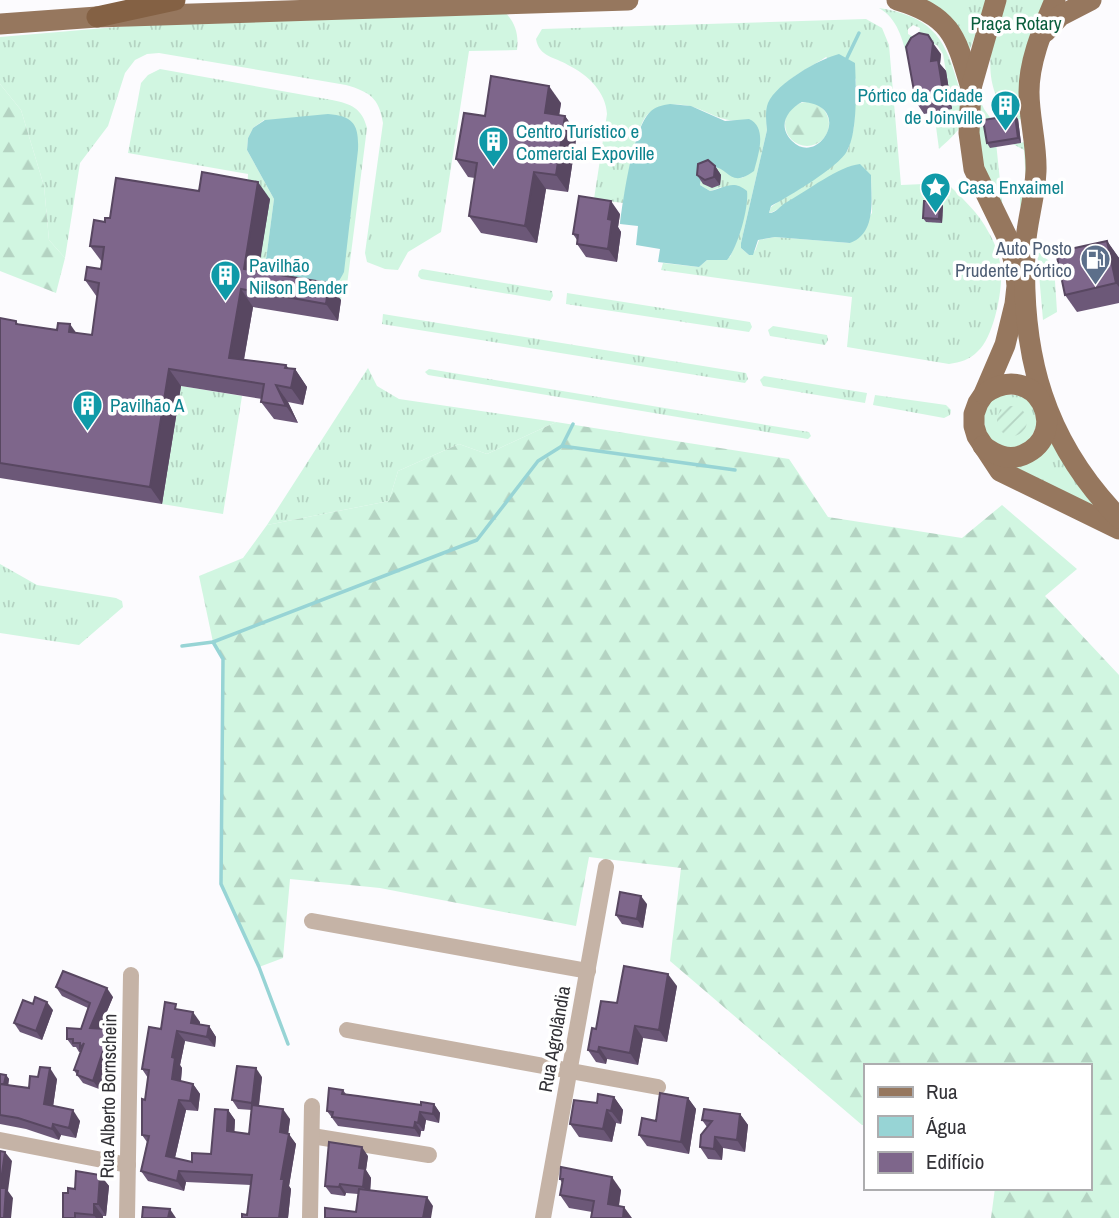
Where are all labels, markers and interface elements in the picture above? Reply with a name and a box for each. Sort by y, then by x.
park label: Praça Rotary [971,10,1062,36]
place label: Pórtico da Cidade de Joinville [857,82,983,130]
building icon: Pórtico da Cidade de Joinville [989,89,1023,133]
place label: Centro Turístico e Comercial Expoville [516,118,655,166]
building icon: Centro Turístico e Comercial Expoville [476,125,510,169]
place icon: Casa Enxaimel [918,170,952,214]
place label: Casa Enxaimel [958,174,1064,200]
place label: Auto Posto Prudente Pórtico [955,235,1072,283]
fuel station icon: Auto Posto Prudente Pórtico [1078,242,1112,286]
place label: Pavilhão Nilson Bender [249,252,349,300]
building icon: Pavilhão Nilson Bender [209,259,243,303]
building icon: Pavilhão A [70,388,104,432]
place label: Pavilhão A [110,392,185,418]
street label: Rua Agrolândia [532,984,576,1094]
street label: Rua Alberto Bornschein [94,1014,122,1178]
legend [864,1064,1091,1190]
text: Rua [926,1077,958,1106]
text: Água [925,1112,967,1141]
text: Edifício [926,1147,984,1176]

